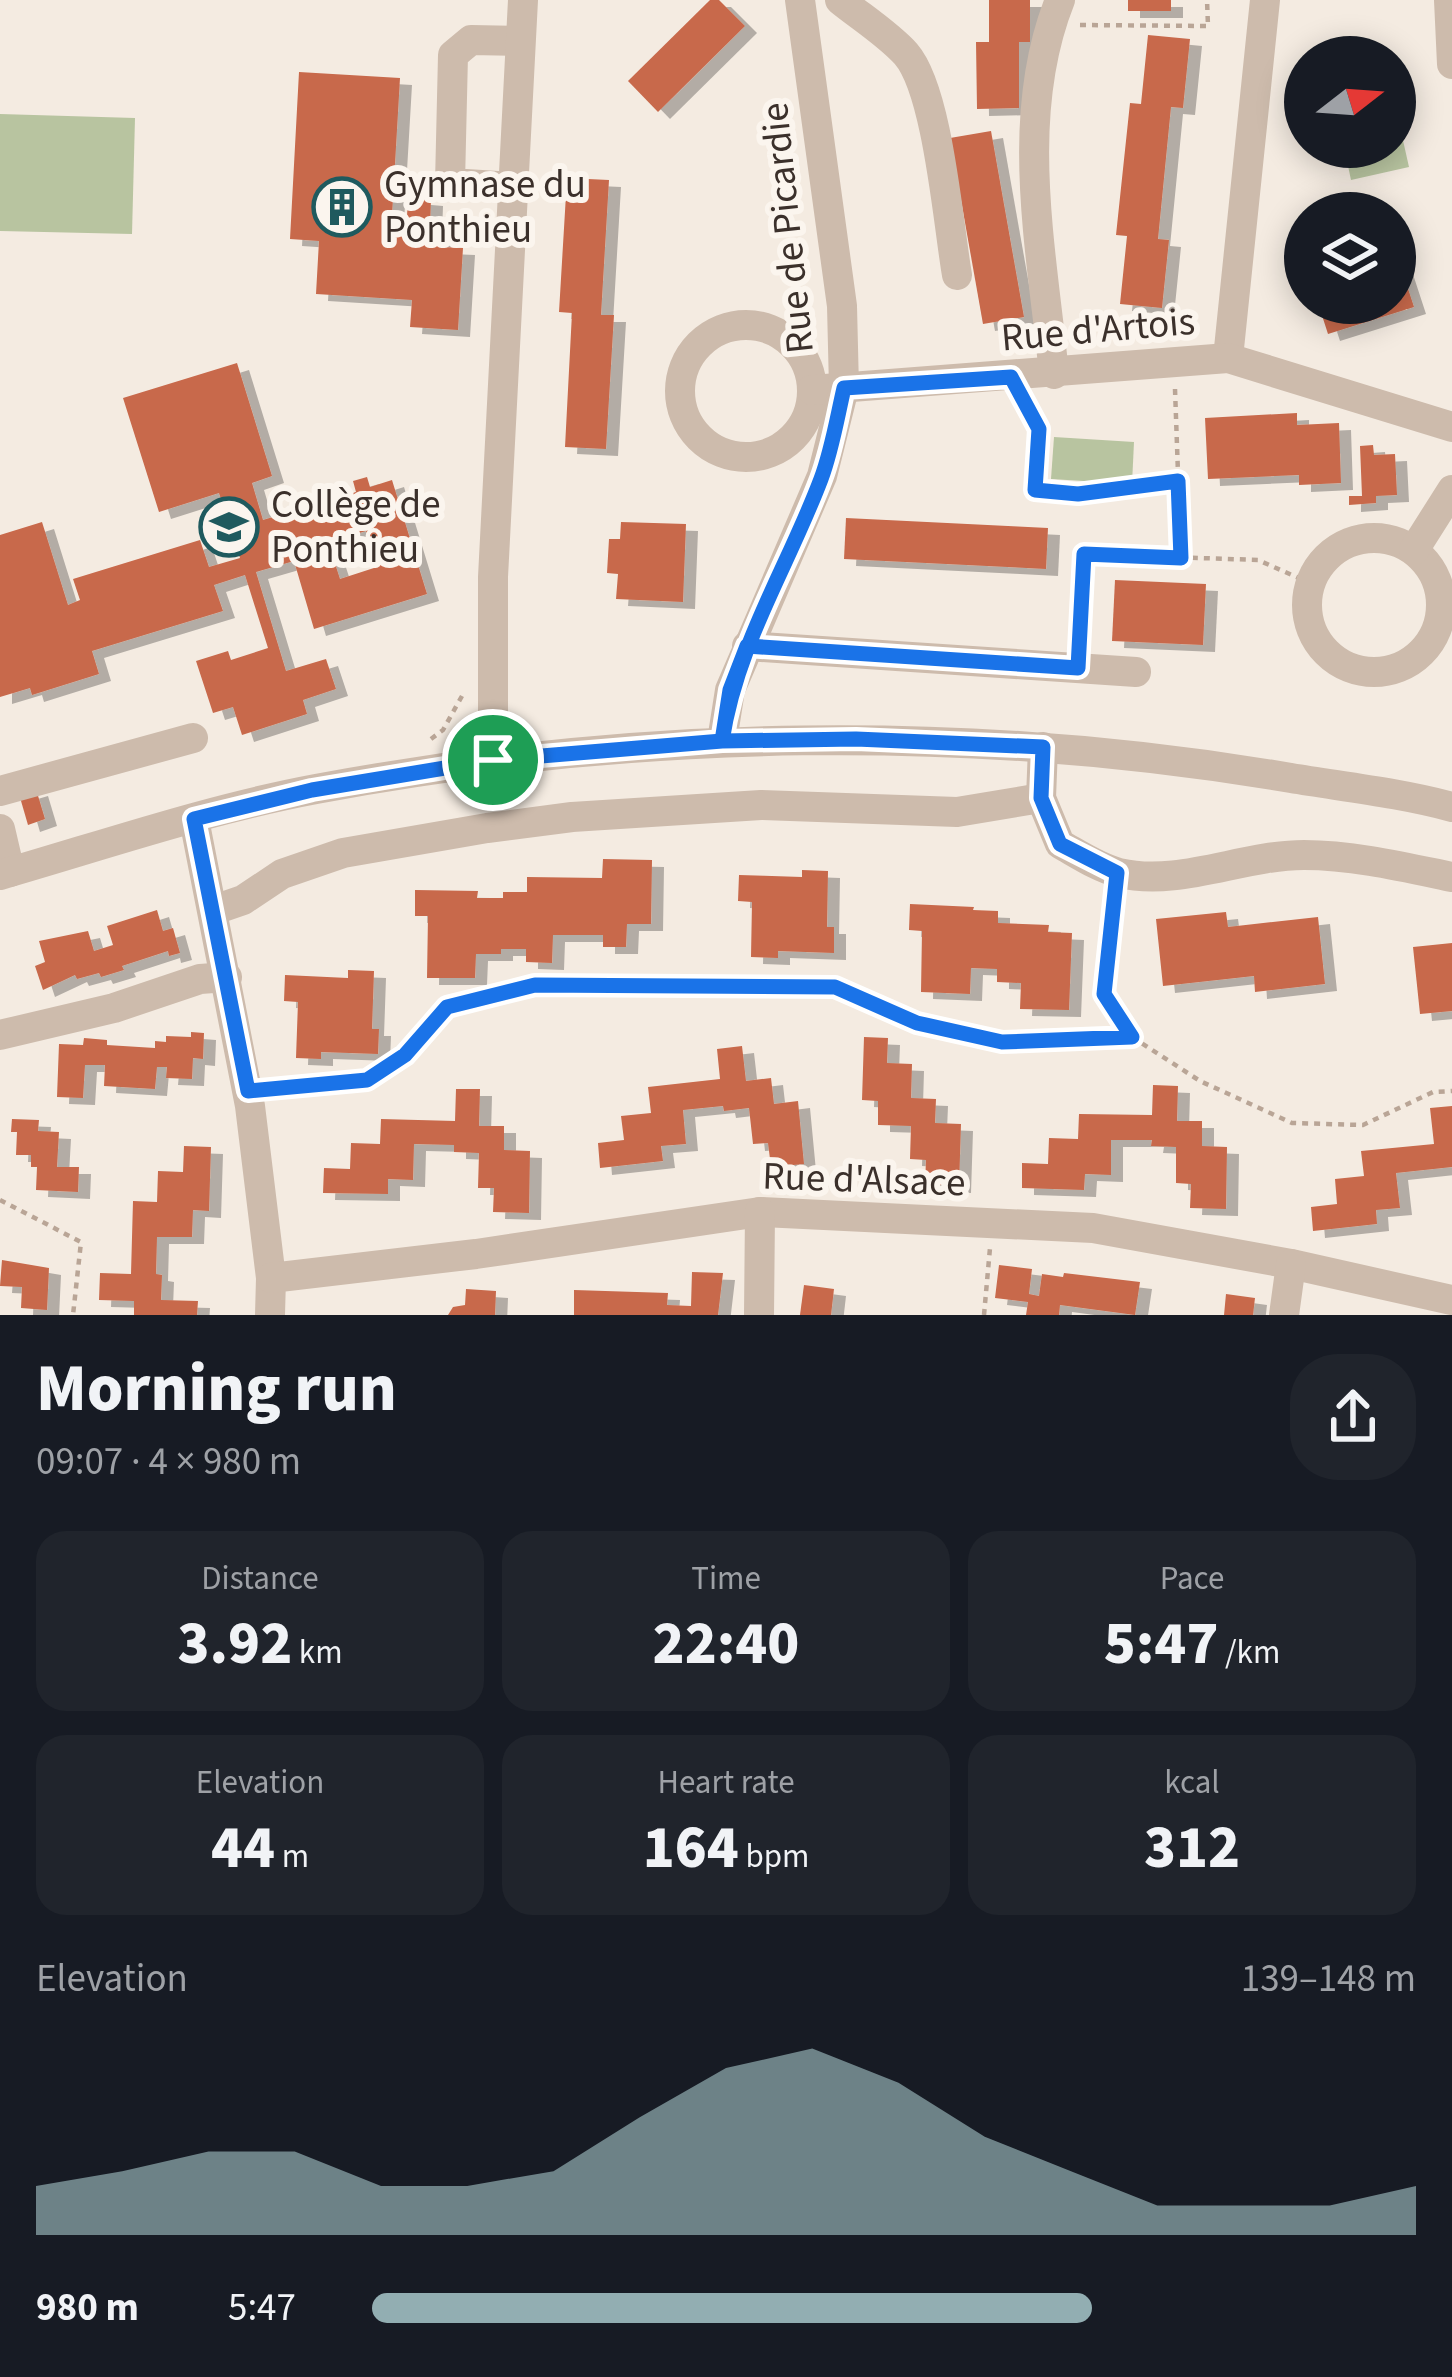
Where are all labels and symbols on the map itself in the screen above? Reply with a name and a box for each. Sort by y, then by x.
north arrow [1284,36,1416,168]
street label: Rue de Picardie [747,100,829,356]
place label: Gymnase du Ponthieu [384,157,586,258]
building icon: Gymnase du Ponthieu [311,176,373,238]
street label: Rue d'Artois [999,294,1197,366]
place label: Collège de Ponthieu [271,477,441,578]
school or university icon: Collège de Ponthieu [198,496,260,558]
pin [442,709,544,811]
street label: Rue d'Alsace [761,1148,967,1212]

